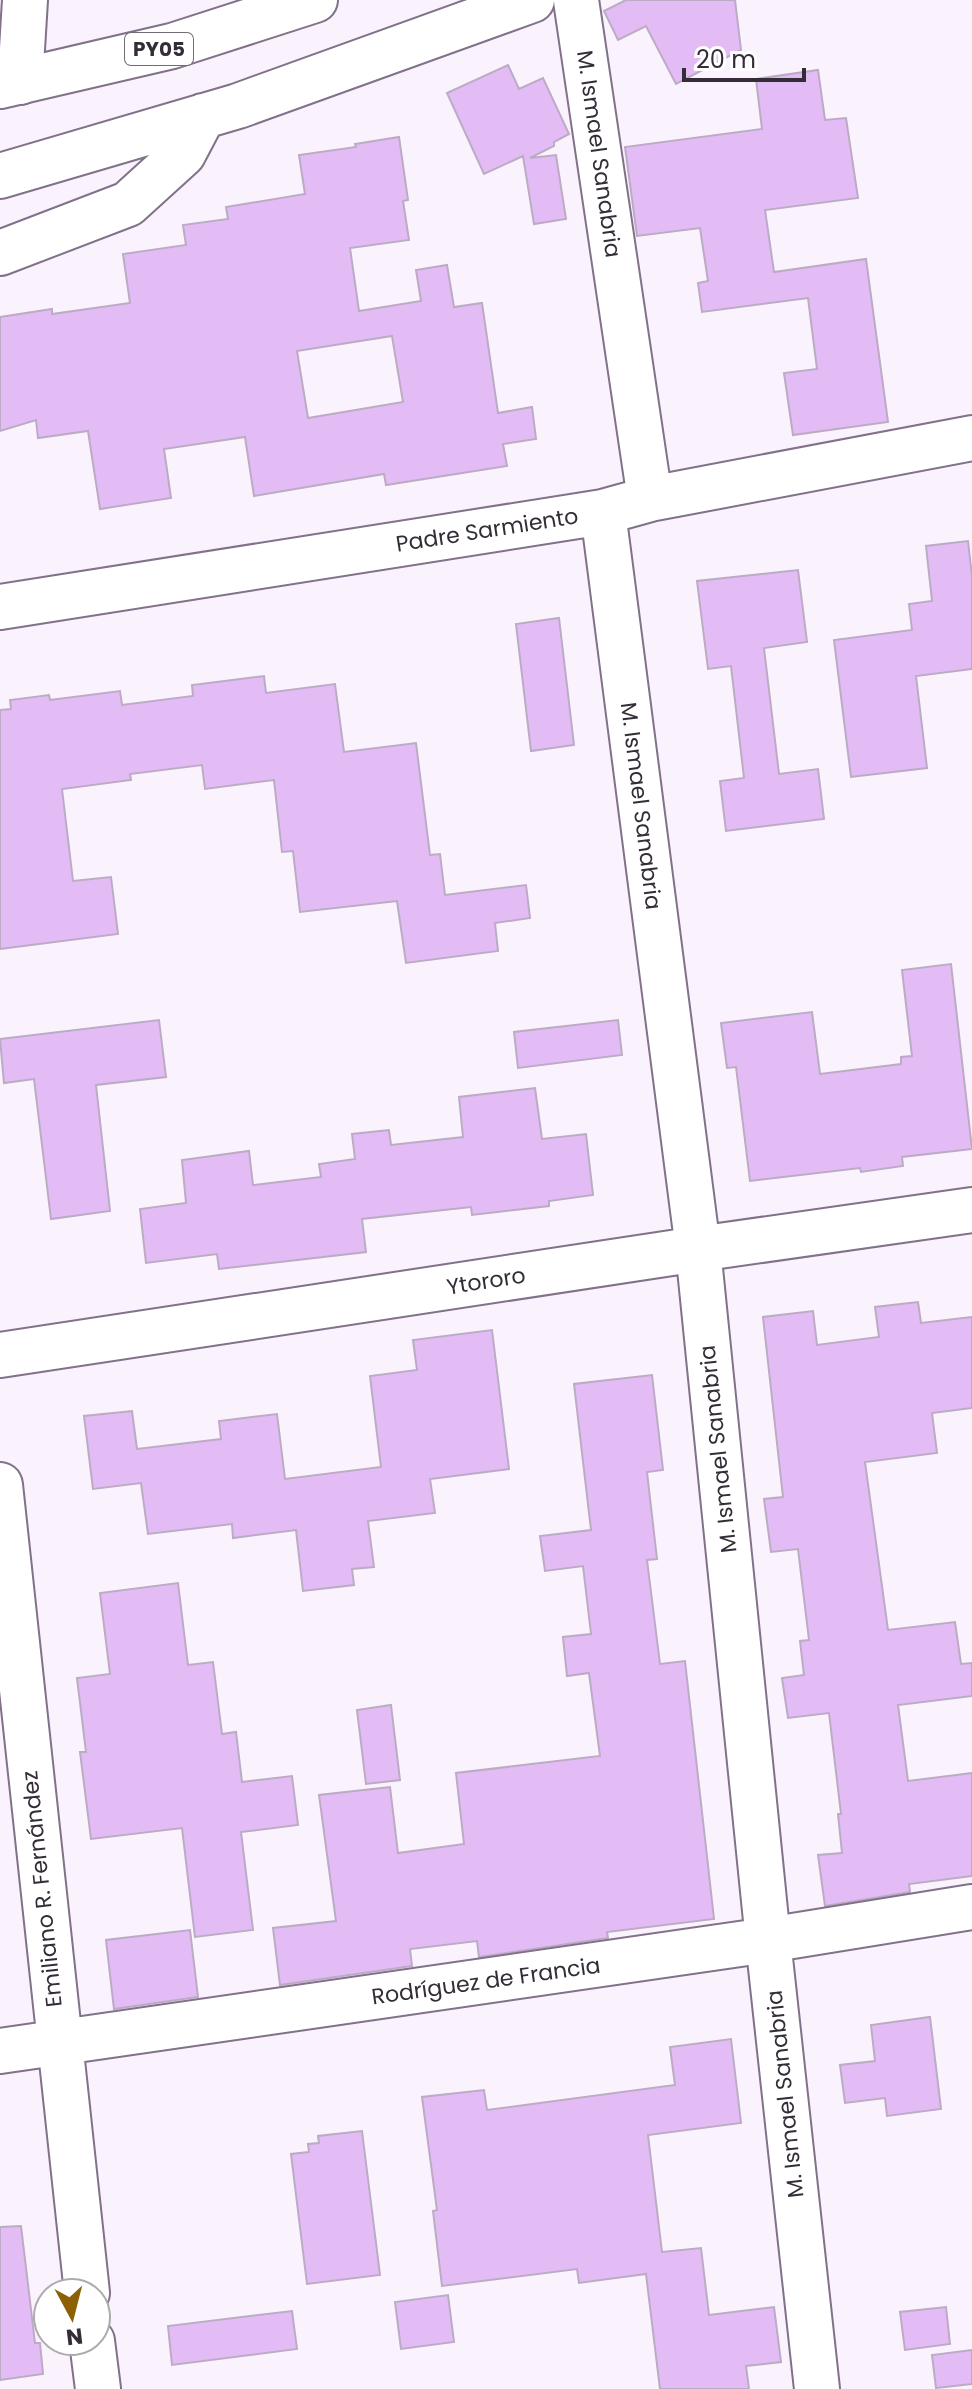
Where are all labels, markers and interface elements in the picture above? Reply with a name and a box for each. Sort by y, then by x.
scale bar [684,32,804,82]
road number: PY05 [125,33,193,65]
text: 20 m [696,43,756,76]
street label: M. Ismael Sanabria [569,48,629,260]
street label: Padre Sarmiento [394,500,580,560]
street label: M. Ismael Sanabria [613,700,669,912]
street label: Ytororo [444,1259,528,1303]
street label: M. Ismael Sanabria [692,1343,744,1555]
street label: Emiliano R. Fernández [14,1769,70,2009]
street label: Rodríguez de Francia [370,1950,602,2012]
street label: M. Ismael Sanabria [759,1988,811,2200]
north arrow [32,2277,112,2357]
text: N [64,2320,84,2353]

